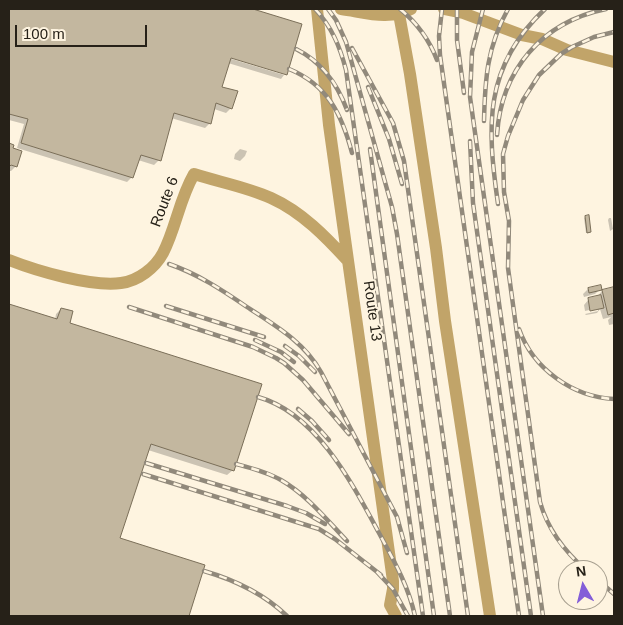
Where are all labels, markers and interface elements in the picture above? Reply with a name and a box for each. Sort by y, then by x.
scale bar [18,15,150,47]
text: 100 m [23,25,65,42]
street label: Route 6 [147,174,183,230]
street label: Route 13 [359,280,385,342]
north arrow [558,560,608,610]
text: N [575,563,587,580]

